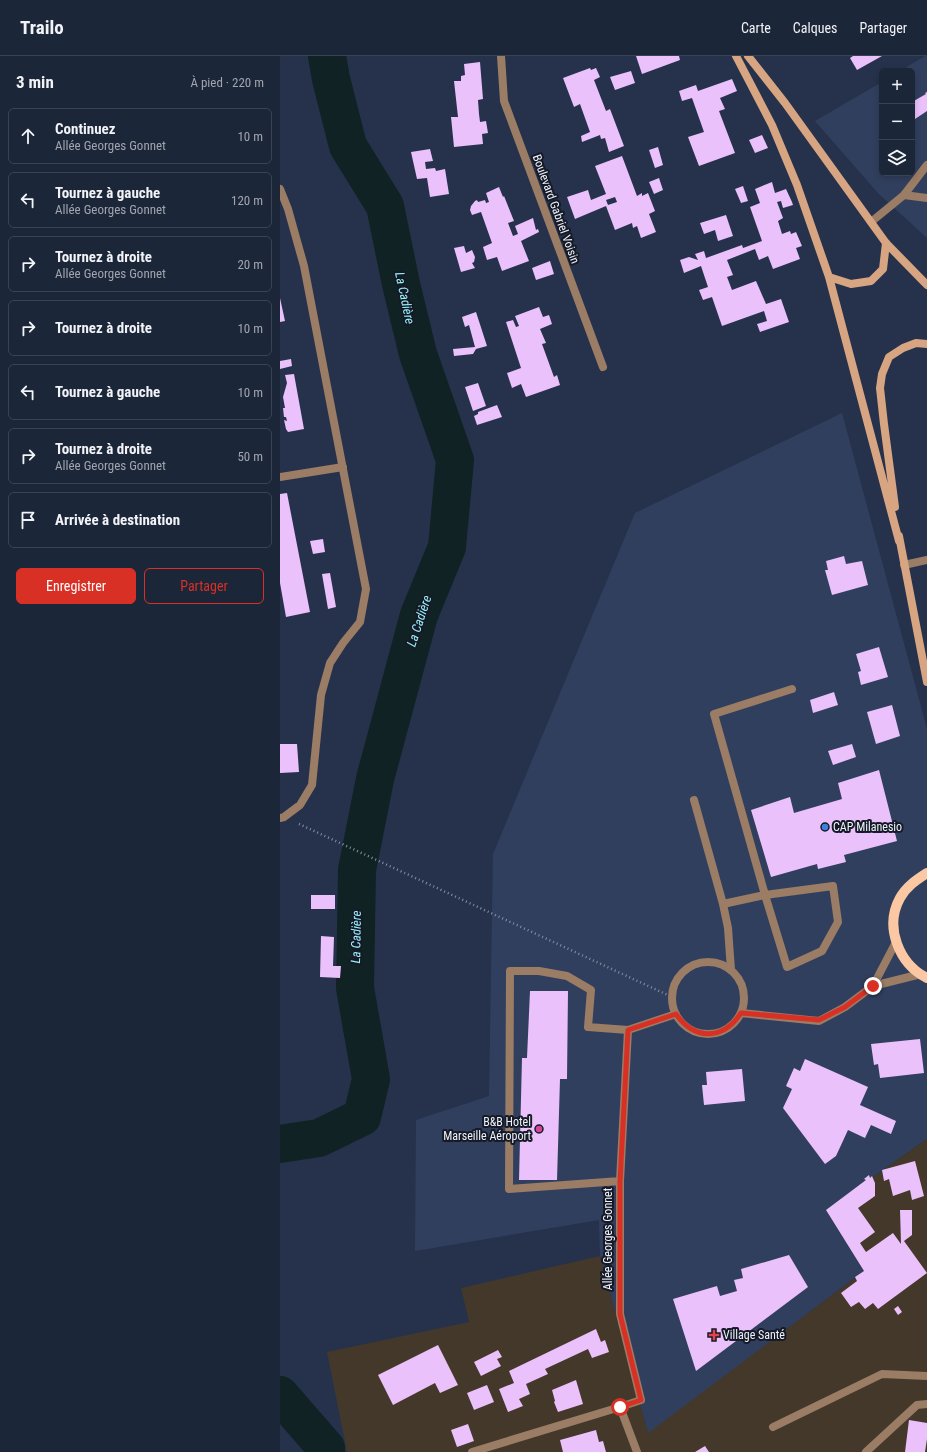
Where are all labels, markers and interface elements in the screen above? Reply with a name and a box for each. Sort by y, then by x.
text: Trailo [20,16,64,39]
text: Carte [741,20,771,36]
text: Calques [793,20,837,36]
text: Partager [859,20,907,36]
map controls [879,68,915,176]
button: + [879,68,915,104]
text: 3 min [16,72,54,92]
text: À pied · 220 m [190,75,264,90]
button: − [879,104,915,140]
text: Continuez [55,120,116,138]
icon: ahead [17,125,39,147]
text: 10 m [237,129,263,144]
text: Allée Georges Gonnet [55,138,166,153]
button: layers [879,140,915,176]
street label: Boulevard Gabriel Voisin [530,152,582,266]
text: Tournez à gauche [55,184,160,202]
icon: left [17,189,39,211]
text: 120 m [231,193,263,208]
text: Allée Georges Gonnet [55,202,166,217]
text: Tournez à droite [55,248,152,266]
icon: right [17,253,39,275]
text: 20 m [237,257,263,272]
text: Allée Georges Gonnet [55,266,166,281]
water label: La Cadière [392,271,418,326]
icon: right [17,317,39,339]
text: Tournez à droite [55,319,152,337]
text: 10 m [237,321,263,336]
icon: left [17,381,39,403]
text: Tournez à gauche [55,383,160,401]
text: 10 m [237,385,263,400]
text: Tournez à droite [55,440,152,458]
icon: right [17,445,39,467]
text: 50 m [237,449,263,464]
text: Allée Georges Gonnet [55,458,166,473]
icon: arrive [17,509,39,531]
text: Arrivée à destination [55,511,180,529]
button: Enregistrer [16,568,136,604]
button: Partager [144,568,264,604]
water label: La Cadière [404,593,434,648]
place label: CAP Milanesio [833,820,902,834]
marker: CAP Milanesio [820,822,830,832]
water label: La Cadière [348,910,364,964]
route end [864,977,882,995]
place label: B&B Hotel Marseille Aéroport [443,1115,531,1143]
marker: B&B Hotel Marseille Aéroport [534,1124,544,1134]
street label: Allée Georges Gonnet [601,1187,615,1290]
place label: Village Santé [723,1328,785,1342]
marker: Village Santé [708,1329,720,1341]
route start [611,1398,629,1416]

